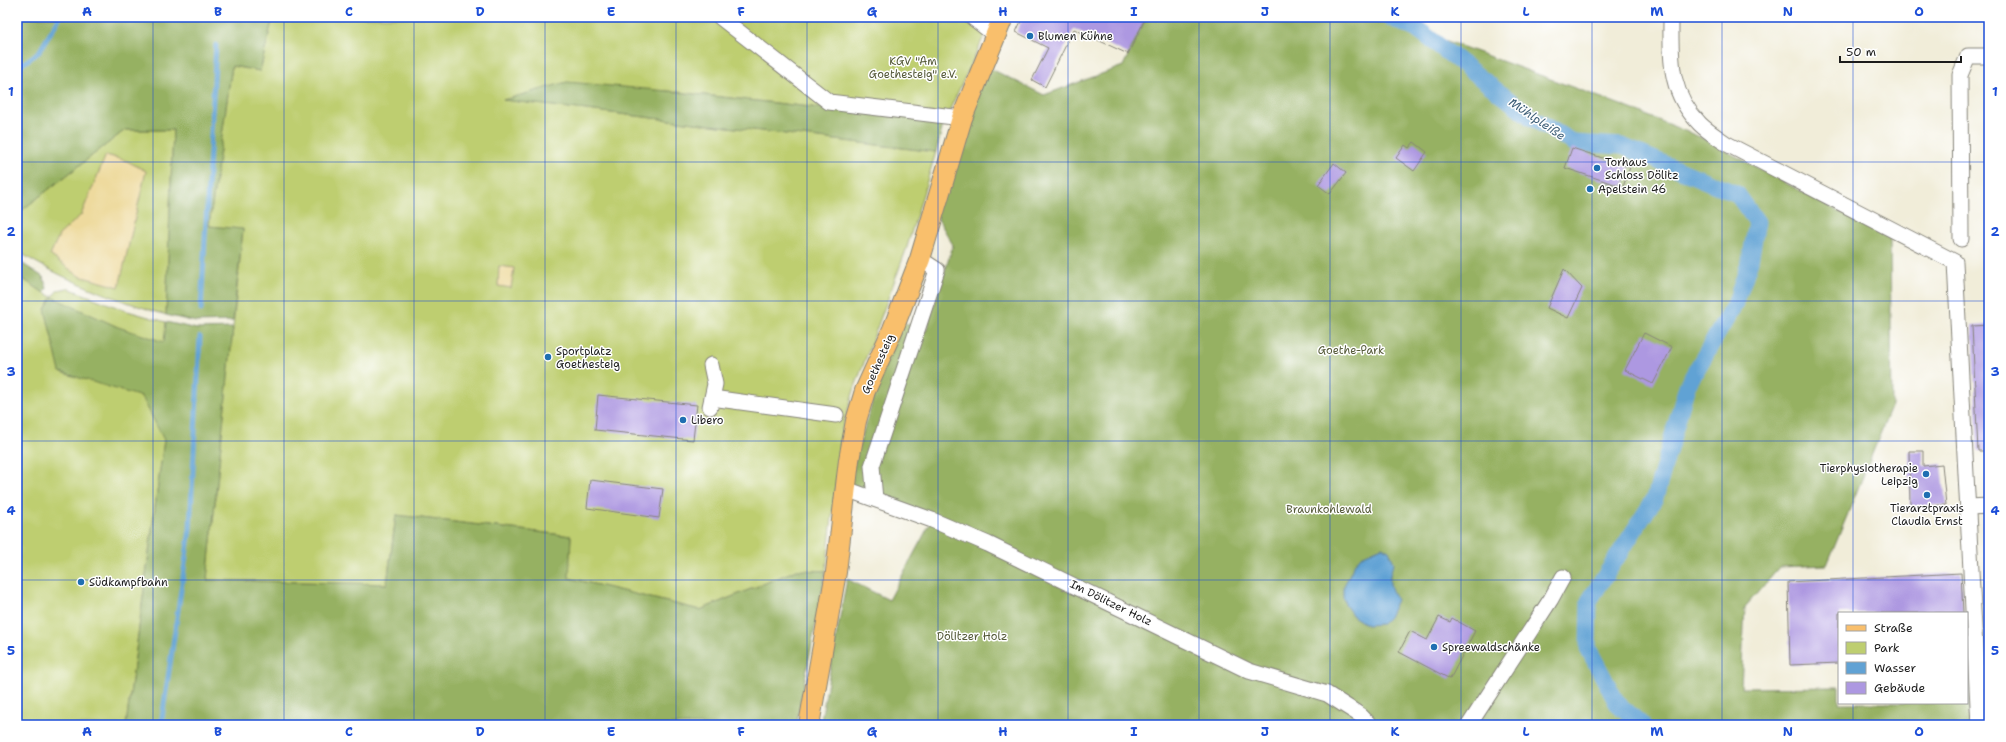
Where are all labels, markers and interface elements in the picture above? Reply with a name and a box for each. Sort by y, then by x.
text: A [82,3,92,20]
text: B [214,3,222,20]
text: C [345,3,353,20]
text: D [475,3,485,20]
text: E [607,3,616,20]
text: F [737,3,745,20]
text: G [867,3,878,20]
text: H [998,3,1008,20]
text: I [1130,3,1138,20]
text: J [1261,3,1269,20]
text: K [1391,3,1400,20]
text: L [1522,3,1530,20]
text: M [1650,3,1664,20]
text: N [1783,3,1793,20]
text: O [1914,3,1924,20]
place label: Blumen Kühne [1038,29,1113,44]
marker: Blumen Kühne [1025,31,1035,41]
scale bar [1840,38,1961,64]
text: 50 m [1846,44,1876,60]
park label: KGV "Am Goethesteig" e.V. [869,54,957,82]
text: 1 [8,83,14,100]
text: 1 [1992,83,1998,100]
water label: Mühlpleiße [1506,94,1569,144]
place label: Torhaus Schloss Dölitz [1605,155,1679,183]
marker: Torhaus Schloss Dölitz [1592,163,1602,173]
place label: Apelstein 46 [1598,182,1666,197]
marker: Apelstein 46 [1585,184,1595,194]
text: 2 [6,223,16,240]
text: 2 [1990,223,2000,240]
street label: Goethesteig [858,332,898,396]
park label: Goethe-Park [1318,343,1384,358]
place label: Sportplatz Goethesteig [556,344,620,372]
marker: Sportplatz Goethesteig [543,352,553,362]
text: 3 [6,363,16,380]
text: 3 [1990,363,2000,380]
place label: Libero [691,413,724,428]
marker: Libero [678,415,688,425]
place label: Tierphysiotherapie Leipzig [1820,461,1918,489]
marker: Tierphysiotherapie Leipzig [1921,469,1931,479]
marker: Tierarztpraxis Claudia Ernst [1922,490,1932,500]
place label: Tierarztpraxis Claudia Ernst [1890,501,1964,529]
text: 4 [6,502,16,519]
park label: Braunkohlewald [1286,502,1372,517]
text: 4 [1990,502,2000,519]
place label: Südkampfbahn [89,575,168,590]
marker: Südkampfbahn [76,577,86,587]
street label: Im Dölitzer Holz [1067,577,1155,629]
legend [1838,612,1968,704]
text: Straße [1874,620,1913,636]
park label: Dölitzer Holz [937,629,1007,644]
place label: Spreewaldschänke [1442,640,1540,655]
text: Park [1874,640,1900,656]
text: 5 [7,642,15,659]
marker: Spreewaldschänke [1429,642,1439,652]
text: 5 [1991,642,1999,659]
text: Wasser [1874,660,1916,676]
text: Gebäude [1874,680,1925,696]
text: A [82,723,92,740]
text: B [214,723,222,740]
text: C [345,723,353,740]
text: D [475,723,485,740]
text: E [607,723,616,740]
text: F [737,723,745,740]
text: G [867,723,878,740]
text: H [998,723,1008,740]
text: I [1130,723,1138,740]
text: J [1261,723,1269,740]
text: K [1391,723,1400,740]
text: L [1522,723,1530,740]
text: M [1650,723,1664,740]
text: N [1783,723,1793,740]
text: O [1914,723,1924,740]

